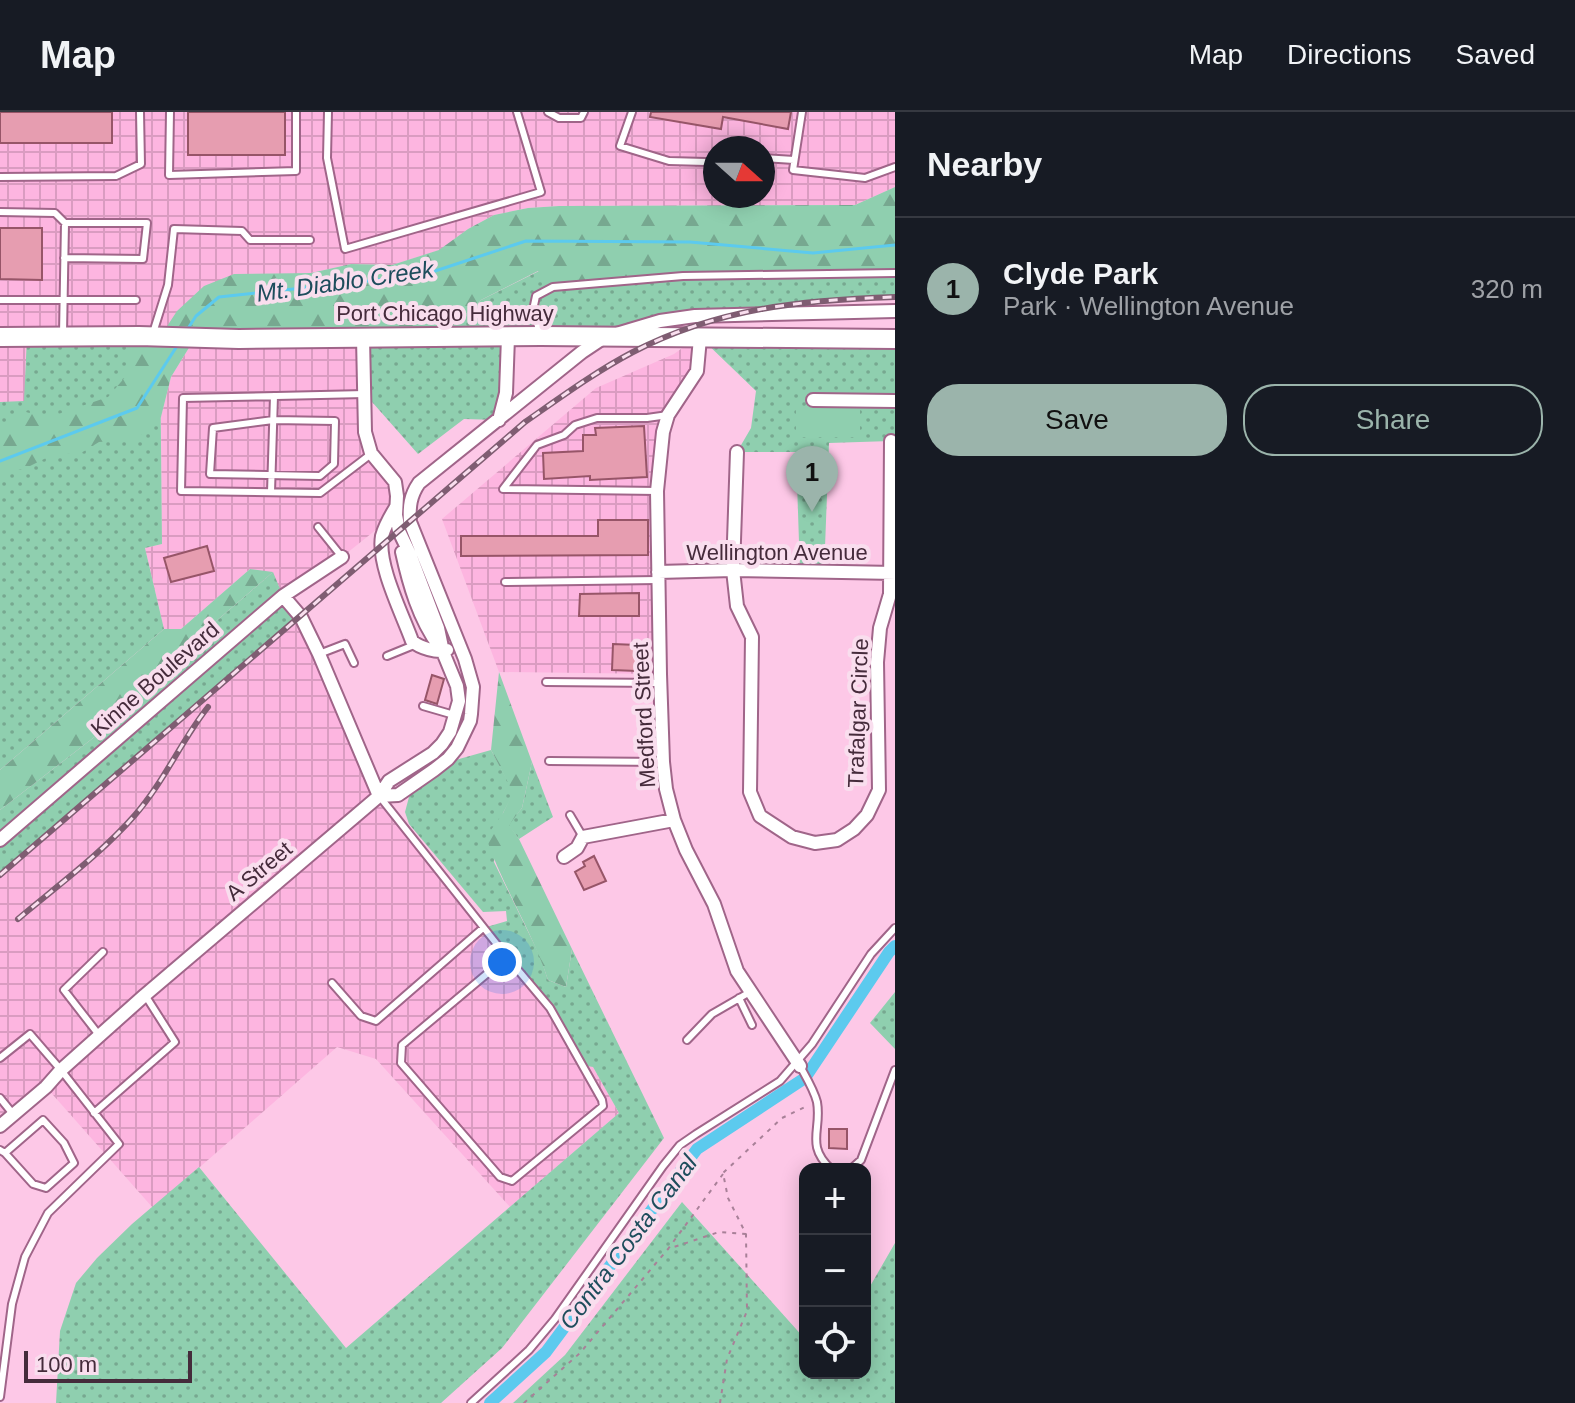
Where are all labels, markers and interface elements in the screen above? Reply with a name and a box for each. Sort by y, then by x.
text: Map [40,34,116,76]
text: Map [1189,39,1243,70]
text: Directions [1287,39,1412,70]
text: Saved [1456,39,1535,70]
north arrow [703,136,775,208]
text: Nearby [927,145,1042,183]
water label: Mt. Diablo Creek [255,255,437,307]
text: Clyde Park [1003,257,1158,290]
text: 1 [946,274,960,304]
text: 320 m [1471,274,1543,304]
text: Park · Wellington Avenue [1003,291,1294,321]
street label: Port Chicago Highway [336,301,554,326]
button: Save [927,384,1227,456]
button: Share [1243,384,1543,456]
pin: 1 [786,446,838,512]
street label: Wellington Avenue [686,540,868,565]
street label: Kinne Boulevard [86,617,224,741]
street label: Trafalgar Circle [843,638,873,788]
street label: Medford Street [628,642,660,788]
street label: A Street [221,836,297,906]
your location [482,942,522,982]
water label: Contra Costa Canal [554,1149,703,1334]
map controls [799,1163,871,1379]
button: + [799,1163,871,1235]
button: − [799,1235,871,1307]
button: locate [799,1307,871,1379]
scale bar [24,1347,192,1383]
text: 100 m [36,1352,97,1377]

